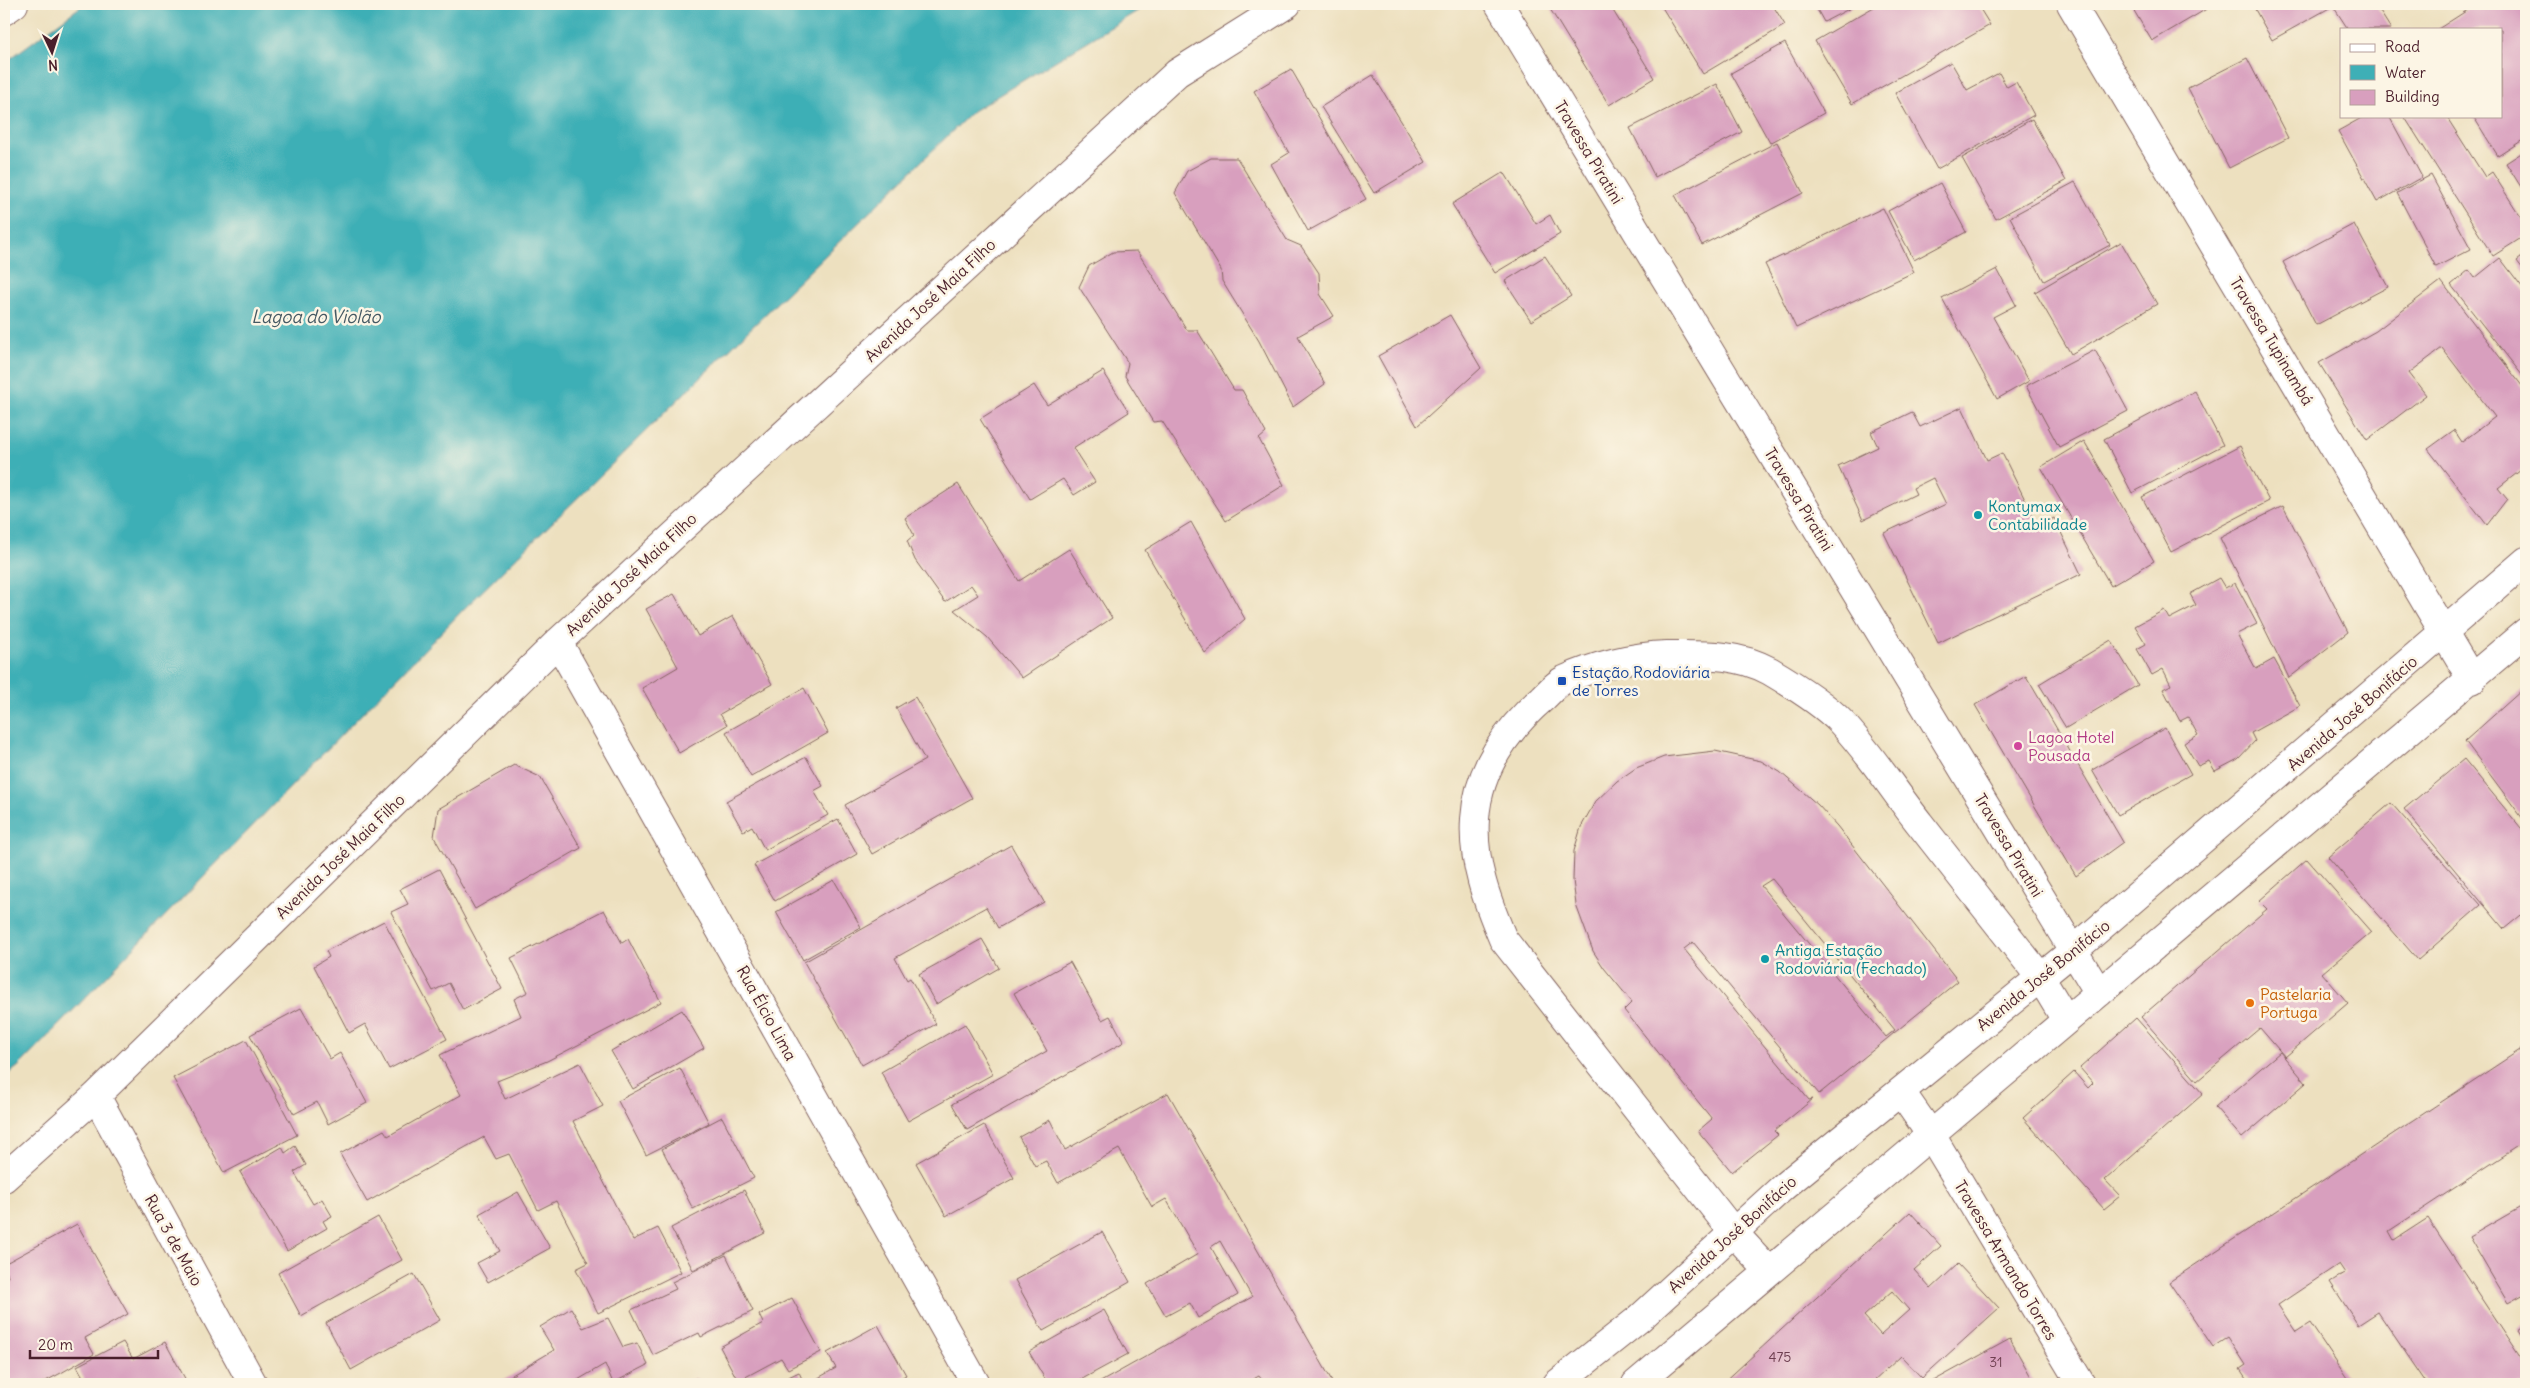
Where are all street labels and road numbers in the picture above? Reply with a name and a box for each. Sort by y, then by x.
street label: Travessa Piratini [1550,97,1628,207]
street label: Avenida José Maia Filho [860,234,1000,366]
street label: Travessa Tupinambá [2226,273,2318,409]
street label: Travessa Piratini [1760,444,1838,554]
street label: Avenida José Maia Filho [561,508,701,640]
street label: Avenida José Bonifácio [2283,651,2421,775]
street label: Avenida José Maia Filho [271,789,409,923]
street label: Travessa Piratini [1970,790,2048,900]
street label: Avenida José Bonifácio [1972,915,2114,1035]
street label: Rua Élcio Lima [733,962,801,1064]
street label: Avenida José Bonifácio [1664,1171,1800,1297]
street label: Travessa Armando Torres [1950,1176,2062,1344]
street label: Rua 3 de Maio [141,1191,207,1289]

